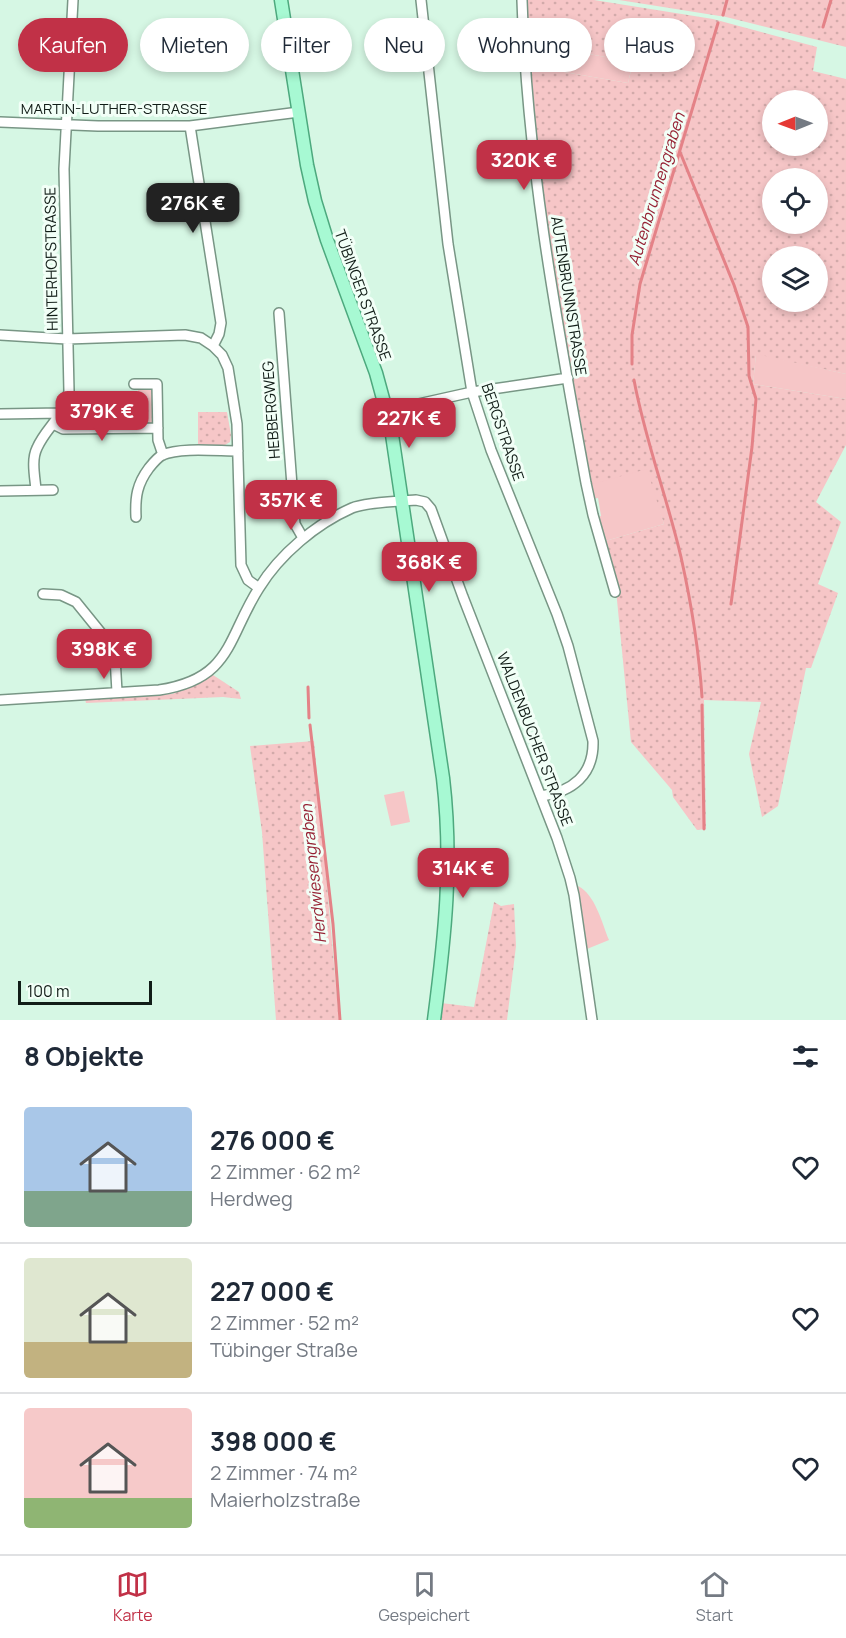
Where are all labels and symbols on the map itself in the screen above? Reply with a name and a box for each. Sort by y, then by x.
north arrow [762,90,828,156]
street label: MARTIN-LUTHER-STRASSE [21,98,207,119]
water label: Autenbrunnengraben [622,110,690,268]
pin: 320K € [475,140,573,191]
pin: 276K € [144,183,242,234]
street label: HINTERHOFSTRASSE [39,187,63,331]
street label: AUTENBRUNNSTRASSE [546,215,592,377]
street label: TÜBINGER STRASSE [330,226,396,364]
street label: HEBBERGWEG [257,360,285,460]
street label: BERGSTRASSE [476,380,530,484]
pin: 379K € [53,391,151,442]
pin: 227K € [360,398,458,449]
pin: 357K € [242,480,340,531]
pin: 368K € [380,542,478,593]
pin: 398K € [55,629,153,680]
street label: WALDENBUCHER STRASSE [492,649,578,829]
water label: Herdwiesengraben [295,803,331,945]
pin: 314K € [414,848,512,899]
scale bar [18,978,152,1006]

